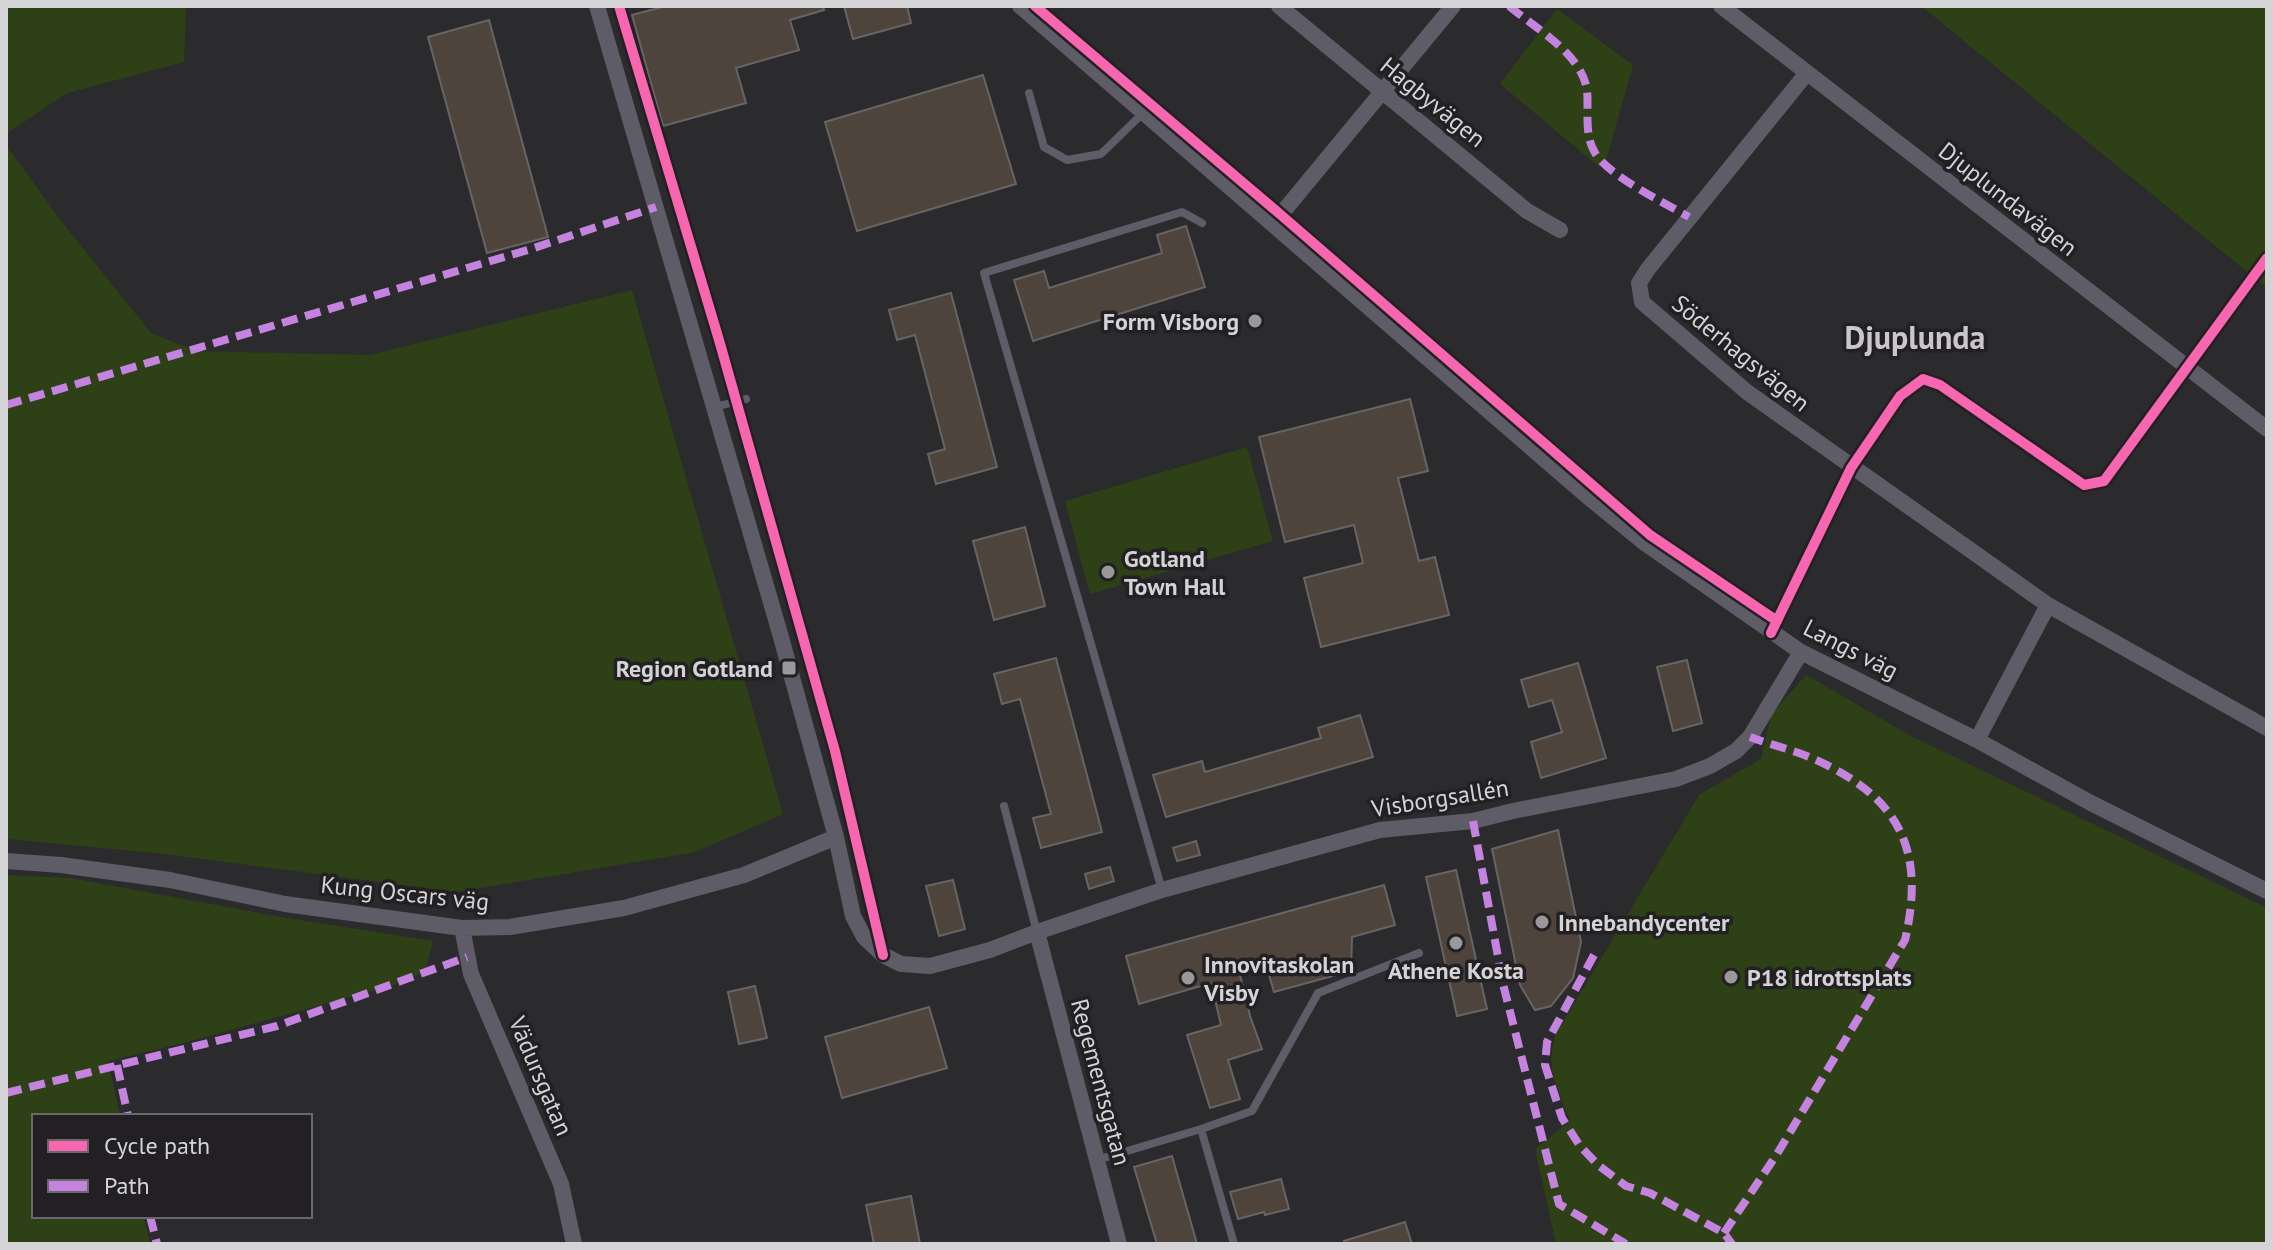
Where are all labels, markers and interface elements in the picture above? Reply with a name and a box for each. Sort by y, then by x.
street label: Hagbyvägen [1374,50,1492,154]
street label: Djuplundavägen [1932,135,2084,263]
street label: Söderhagsvägen [1666,288,1816,418]
place label: Form Visborg [1103,306,1239,337]
marker: Form Visborg [1246,312,1264,330]
district label: Djuplunda [1845,316,1985,358]
place label: Gotland Town Hall [1124,543,1226,602]
marker: Gotland Town Hall [1099,563,1117,581]
street label: Langs väg [1798,612,1904,686]
place label: Region Gotland [616,653,773,684]
marker: Region Gotland [780,659,798,677]
street label: Visborgsallén [1368,772,1511,824]
street label: Kung Oscars väg [319,869,491,917]
place label: Innebandycenter [1558,907,1730,938]
marker: Innebandycenter [1533,913,1551,931]
marker: Athene Kosta [1447,934,1465,952]
place label: Innovitaskolan Visby [1203,949,1354,1008]
place label: Athene Kosta [1388,955,1524,986]
place label: P18 idrottsplats [1747,962,1912,993]
marker: P18 idrottsplats [1722,968,1740,986]
marker: Innovitaskolan Visby [1179,969,1197,987]
street label: Regementsgatan [1064,995,1138,1169]
street label: Vädursgatan [502,1011,580,1140]
legend [32,1114,312,1218]
text: Cycle path [104,1130,210,1161]
text: Path [104,1170,150,1201]

